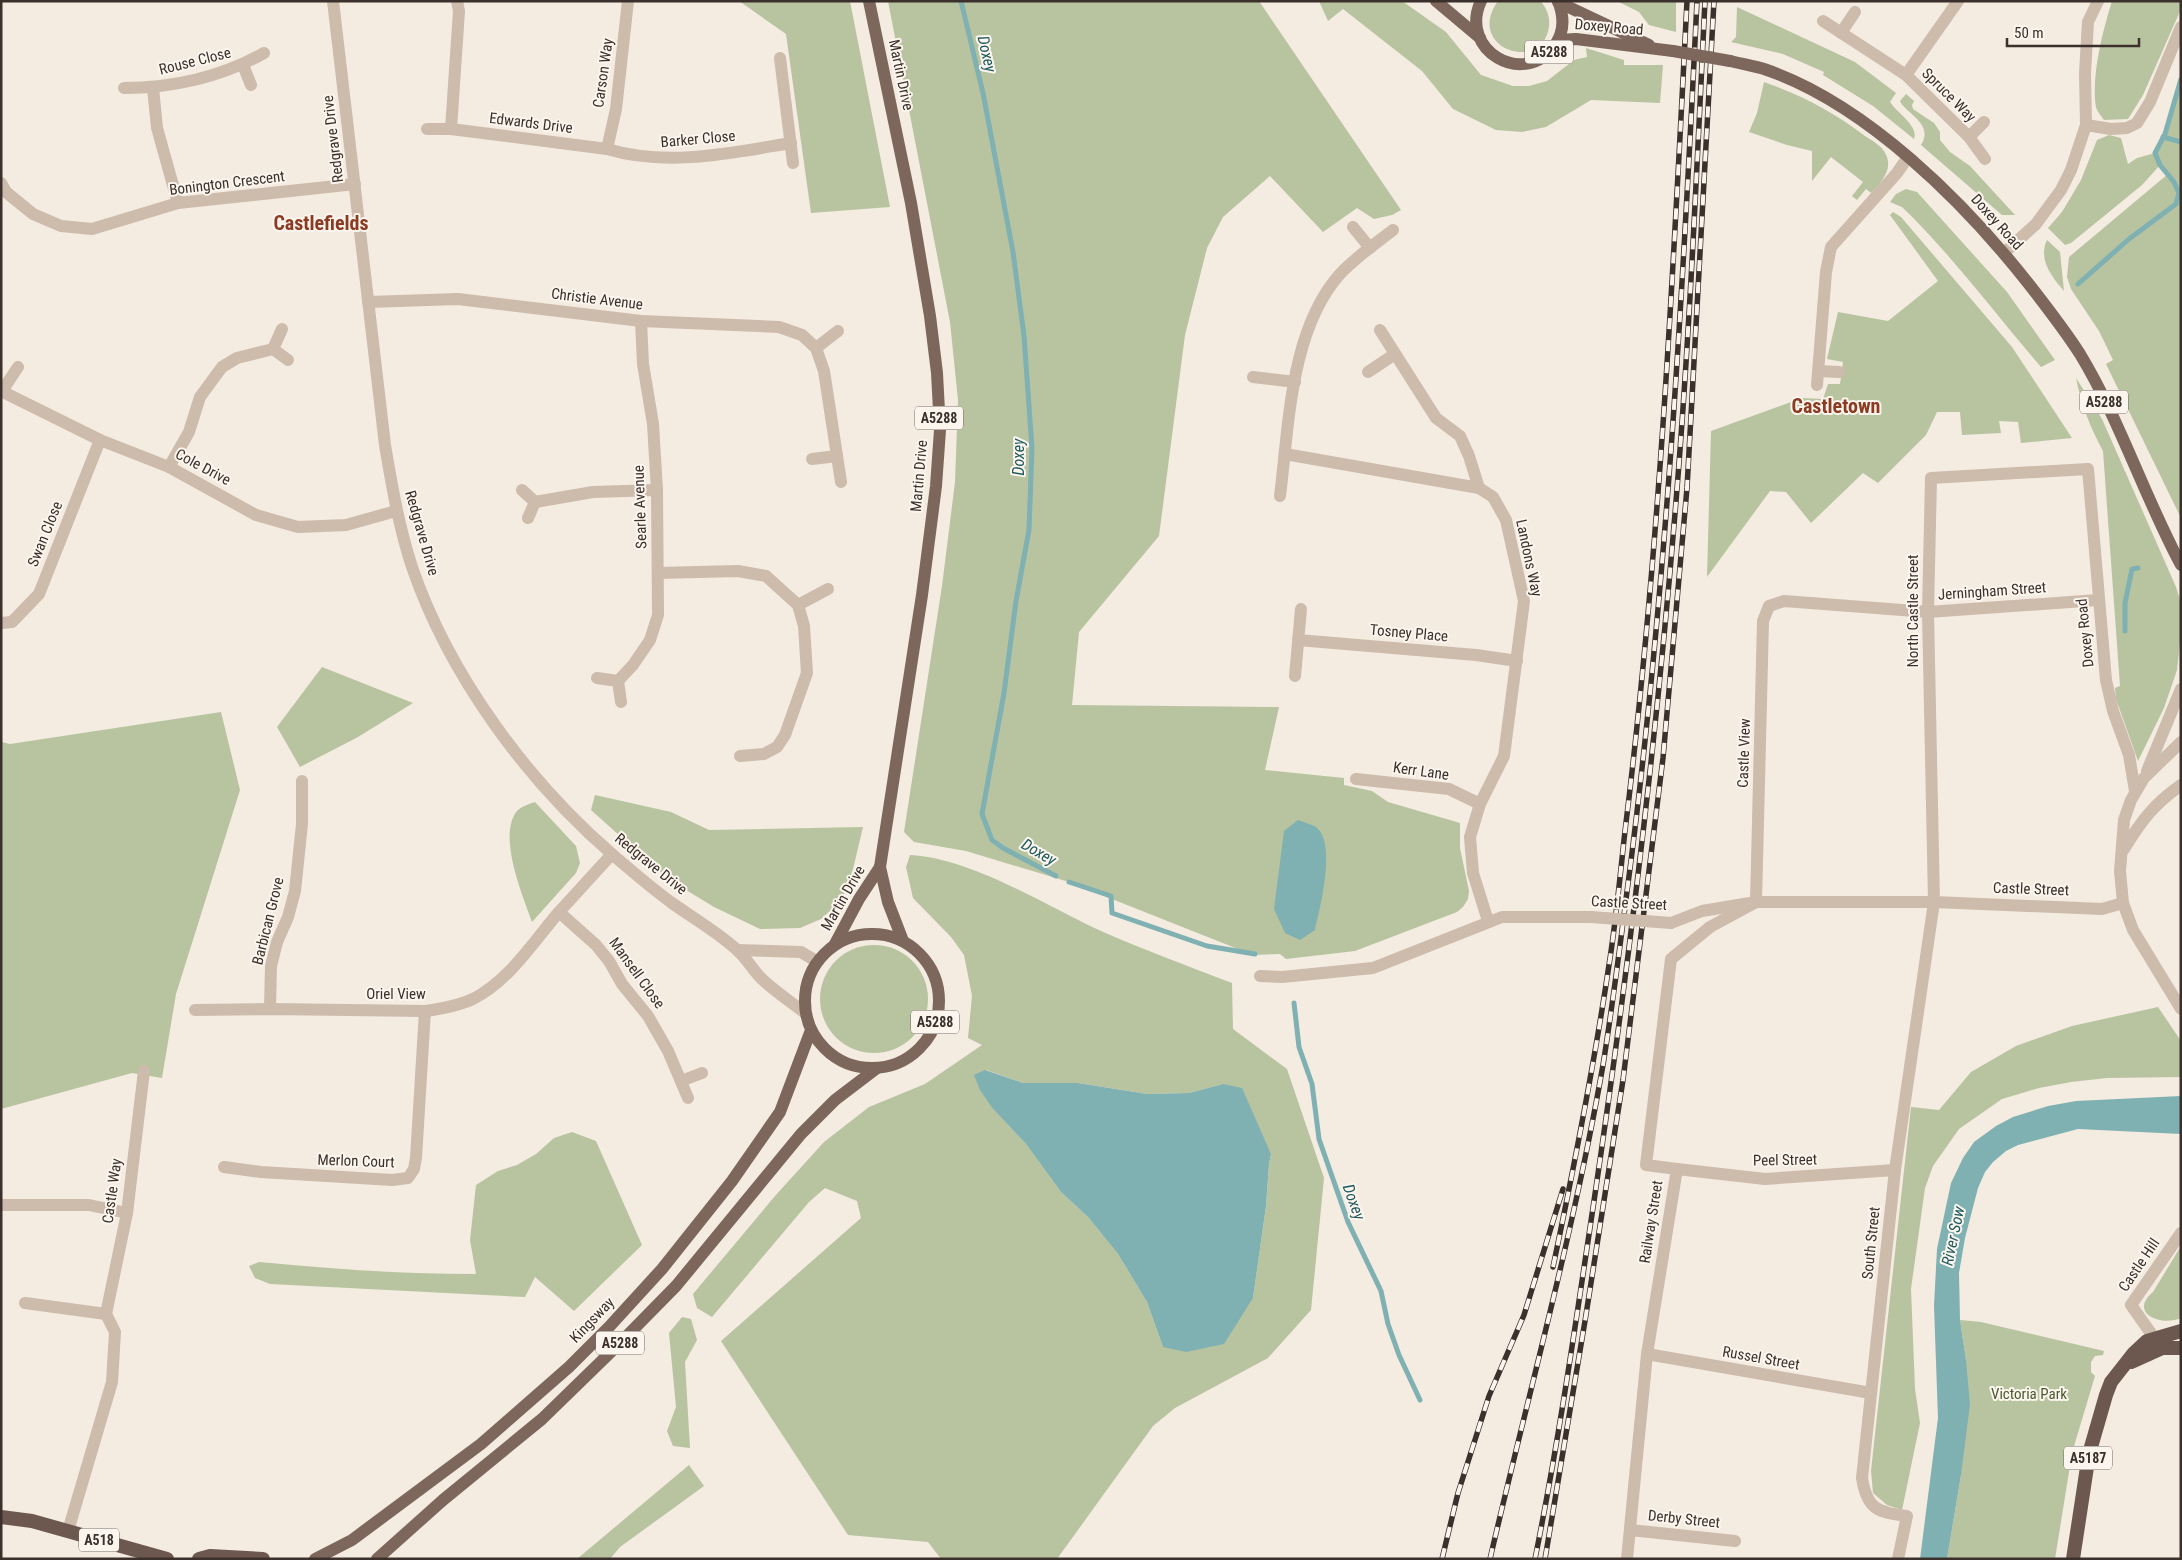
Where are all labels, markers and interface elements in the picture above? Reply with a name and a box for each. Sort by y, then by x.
street label: Doxey Road [1574,15,1644,39]
scale bar [2007,15,2140,47]
text: 50 m [2014,24,2044,42]
water label: Doxey [974,34,1001,75]
street label: Carson Way [589,37,617,109]
street label: Martin Drive [885,38,917,112]
road number: A5288 [1525,41,1573,64]
street label: Rouse Close [157,43,233,79]
street label: Spruce Way [1918,64,1980,126]
street label: Redgrave Drive [319,94,347,184]
street label: Edwards Drive [488,109,574,137]
street label: Barker Close [660,127,736,151]
street label: Bonington Crescent [168,167,286,199]
street label: Doxey Road [1967,190,2027,254]
district label: Castlefields [273,211,369,235]
street label: Christie Avenue [550,284,644,314]
road number: A5288 [2080,391,2128,414]
district label: Castletown [1792,394,1880,418]
road number: A5288 [915,406,963,429]
water label: Doxey [1009,438,1028,475]
street label: Martin Drive [907,439,931,513]
street label: Cole Drive [172,445,234,489]
street label: Searle Avenue [630,465,650,549]
street label: Redgrave Drive [401,488,443,578]
street label: Swan Close [24,499,66,569]
street label: Landons Way [1512,518,1546,598]
street label: North Castle Street [1904,555,1922,667]
street label: Jerningham Street [1937,578,2047,604]
street label: Doxey Road [2072,598,2098,668]
street label: Tosney Place [1369,621,1449,645]
street label: Castle View [1734,718,1754,788]
street label: Kerr Lane [1392,758,1450,784]
street label: Redgrave Drive [611,829,691,899]
water label: Doxey [1018,835,1060,870]
street label: Martin Drive [817,862,869,934]
street label: Barbican Grove [248,875,288,967]
street label: Castle Street [1993,879,2069,899]
street label: Castle Street [1591,892,1667,914]
street label: Mansell Close [605,934,669,1012]
street label: Oriel View [366,985,426,1003]
road number: A5288 [911,1010,959,1034]
street label: Peel Street [1753,1150,1817,1170]
street label: Merlon Court [317,1151,395,1171]
street label: Castle Way [99,1157,125,1225]
street label: Railway Street [1636,1179,1666,1265]
water label: Doxey [1339,1181,1369,1223]
water label: River Sow [1937,1204,1969,1267]
street label: South Street [1858,1206,1884,1280]
street label: Castle Hill [2115,1235,2163,1295]
street label: Kingsway [566,1294,618,1346]
road number: A5288 [596,1332,644,1355]
street label: Russel Street [1721,1342,1801,1374]
park label: Victoria Park [1991,1385,2067,1403]
road number: A5187 [2064,1446,2112,1470]
street label: Derby Street [1647,1506,1721,1532]
road number: A518 [79,1528,119,1552]

